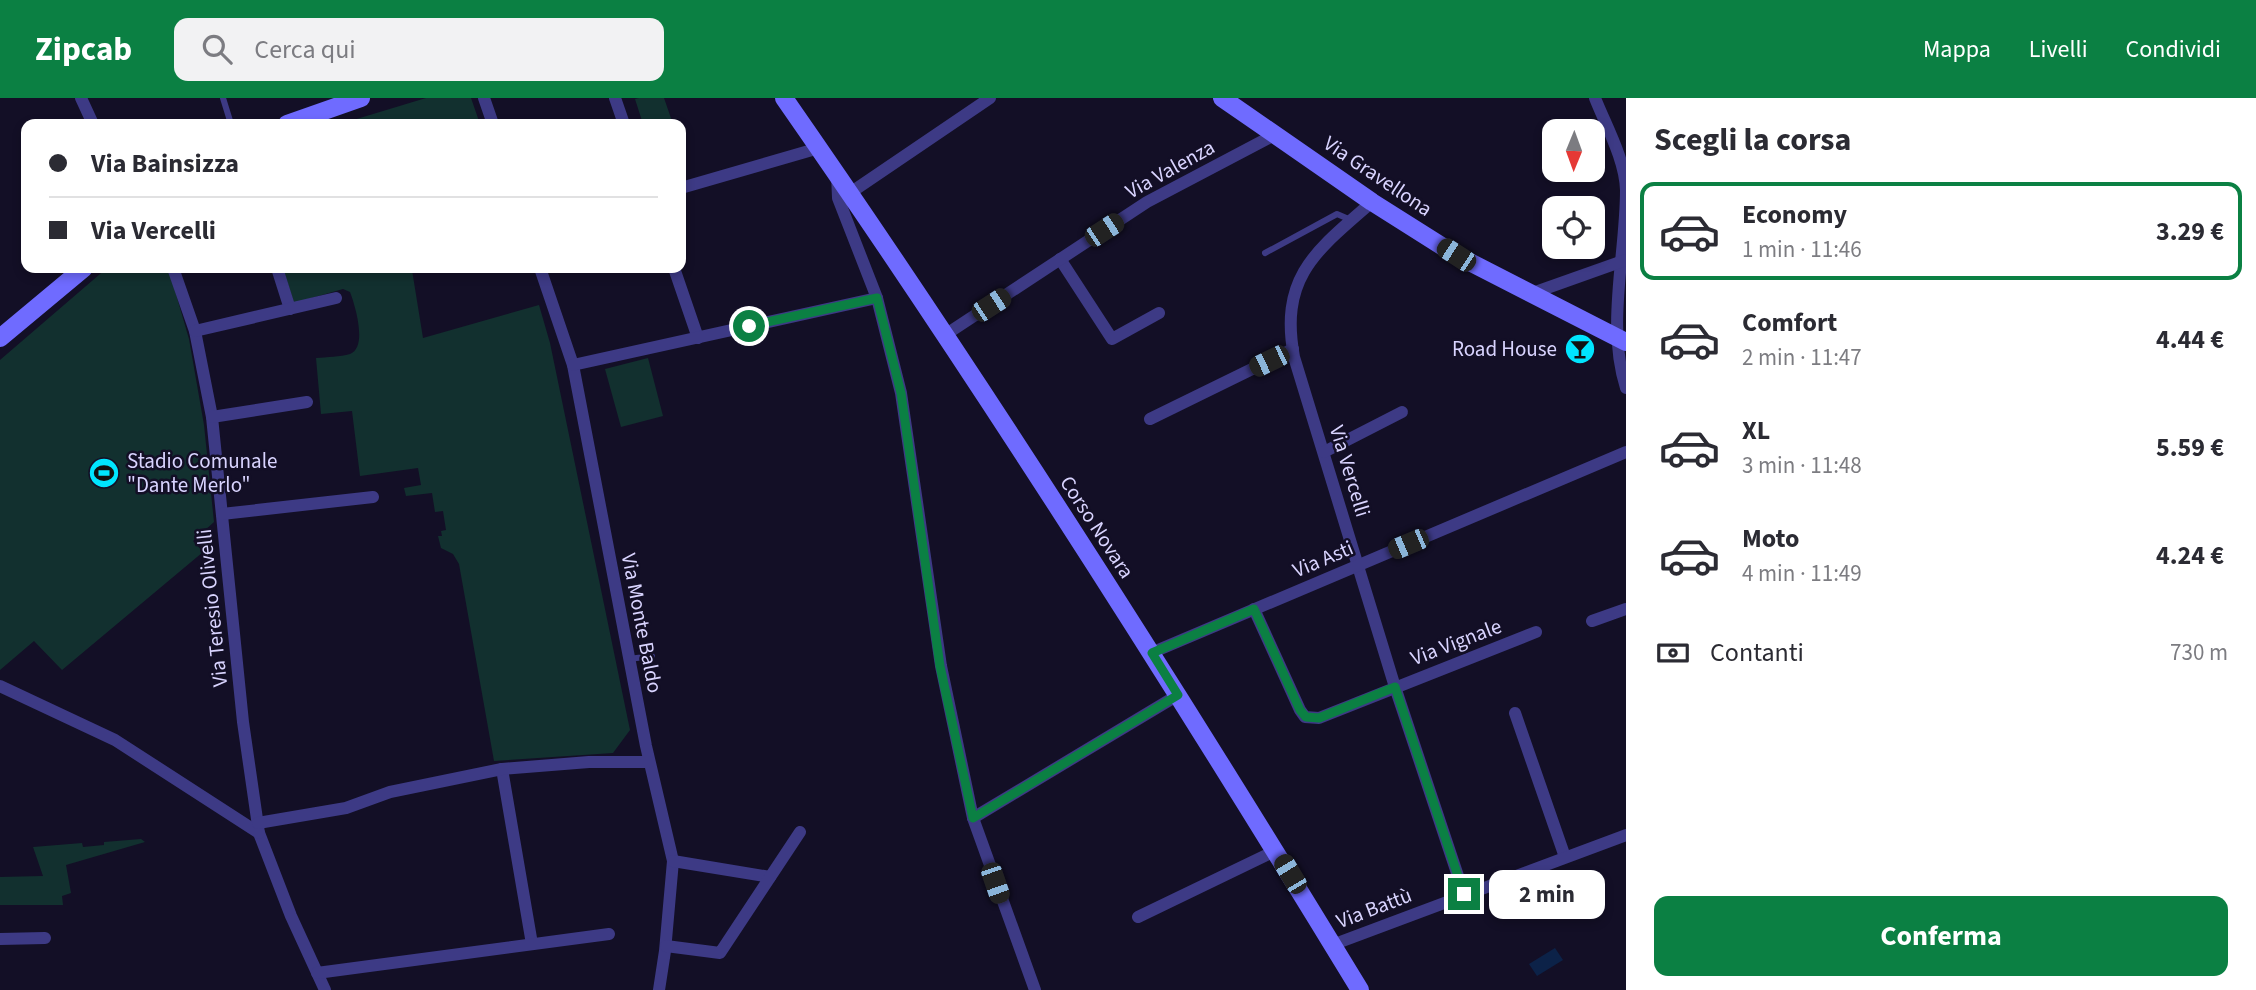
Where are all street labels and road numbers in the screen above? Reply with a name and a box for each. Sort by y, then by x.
street label: Via Gravellona [1318,129,1438,223]
street label: Via Valenza [1120,132,1220,206]
street label: Via Vercelli [1322,422,1378,520]
street label: Corso Novara [1053,470,1141,584]
street label: Via Teresio Olivelli [189,528,235,688]
street label: Via Asti [1288,533,1358,585]
street label: Via Monte Baldo [614,551,670,695]
street label: Via Vignale [1406,611,1506,673]
street label: Via Battù [1332,880,1416,936]

